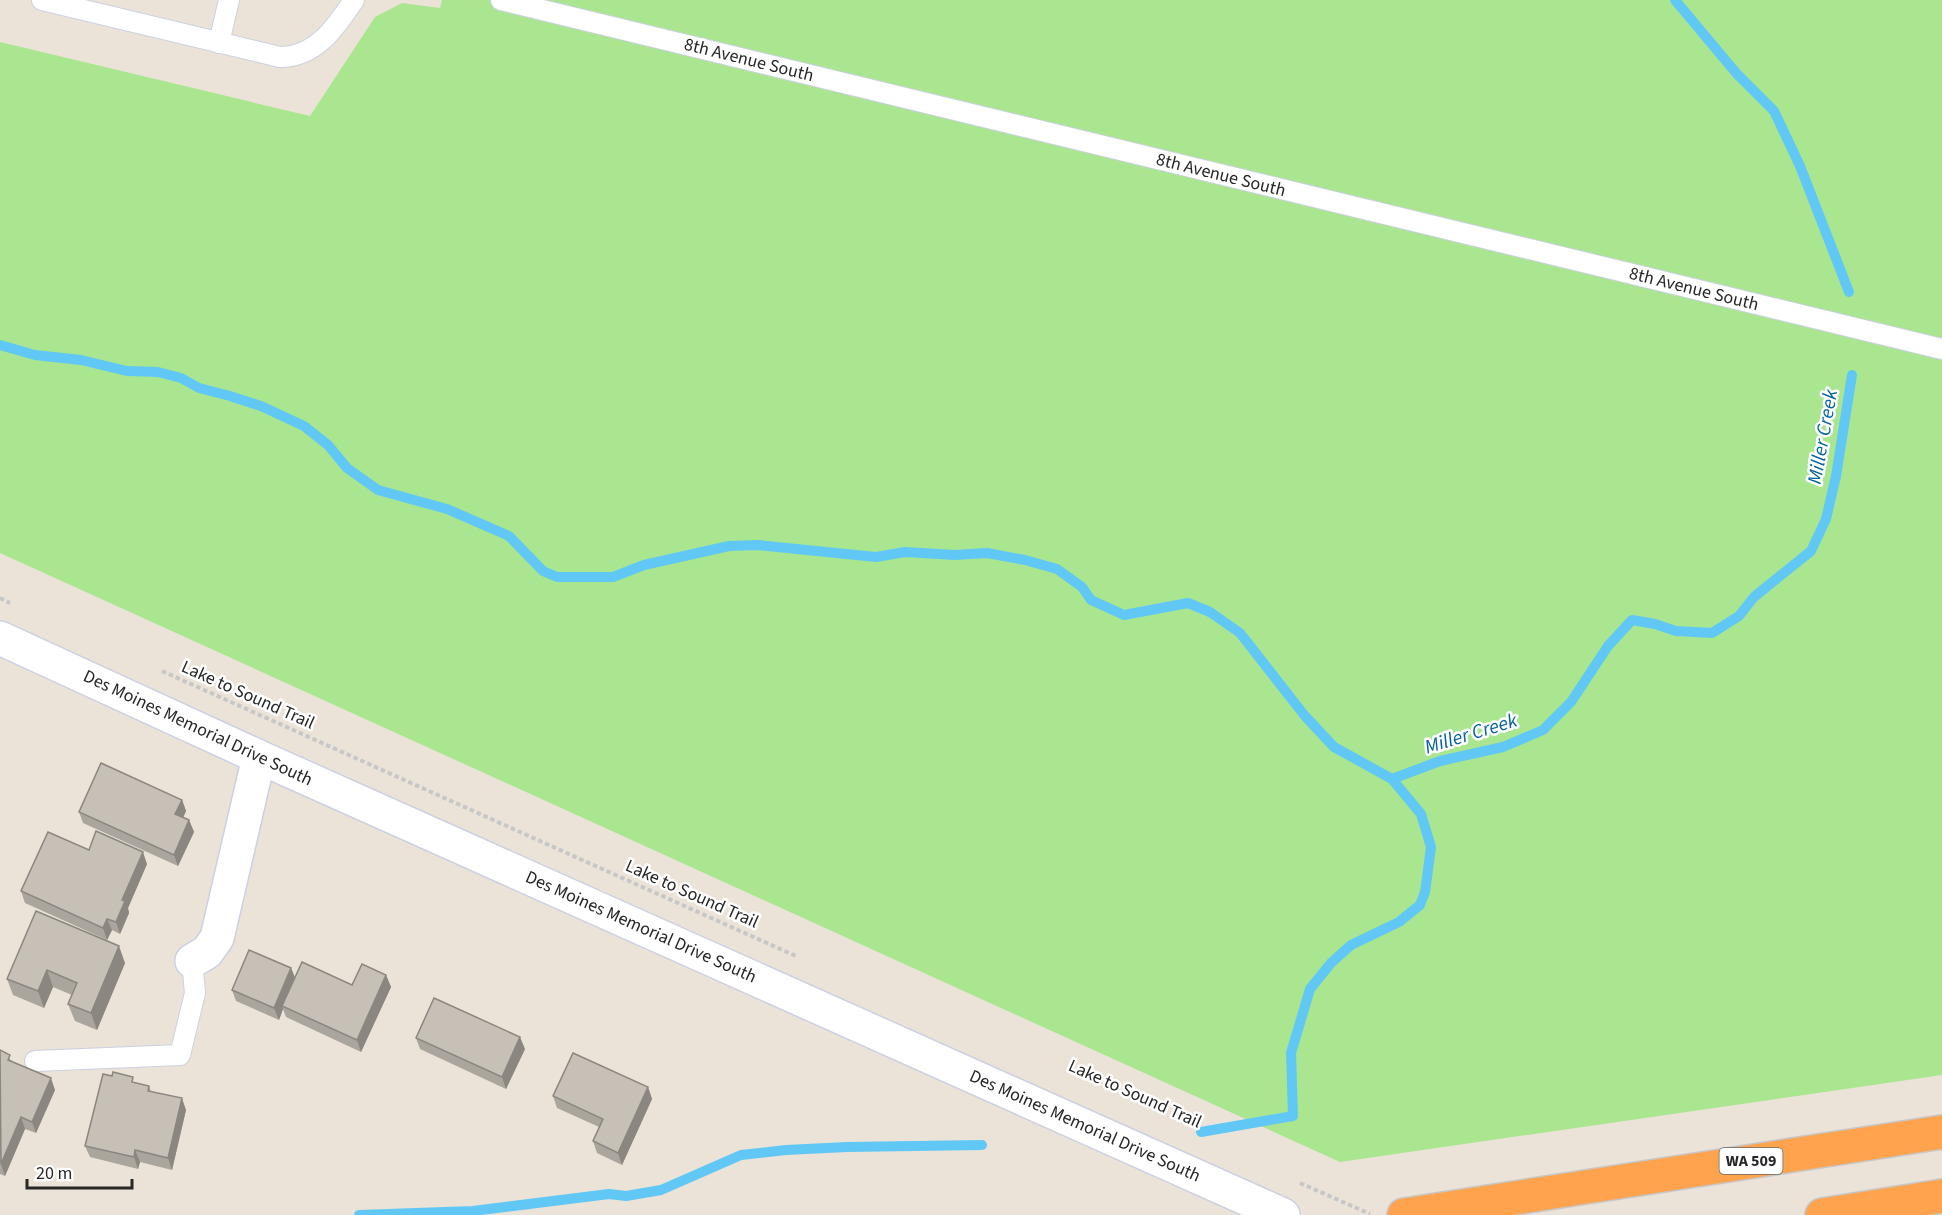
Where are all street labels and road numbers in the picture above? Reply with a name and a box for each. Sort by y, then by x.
street label: 8th Avenue South [682,32,816,88]
street label: 8th Avenue South [1154,147,1288,203]
street label: 8th Avenue South [1627,261,1761,317]
street label: Lake to Sound Trail [177,654,319,736]
street label: Des Moines Memorial Drive South [79,664,317,792]
street label: Lake to Sound Trail [621,853,763,935]
street label: Des Moines Memorial Drive South [521,865,761,989]
street label: Lake to Sound Trail [1064,1053,1206,1135]
street label: Des Moines Memorial Drive South [965,1064,1205,1188]
road number: WA 509 [1720,1148,1782,1174]

